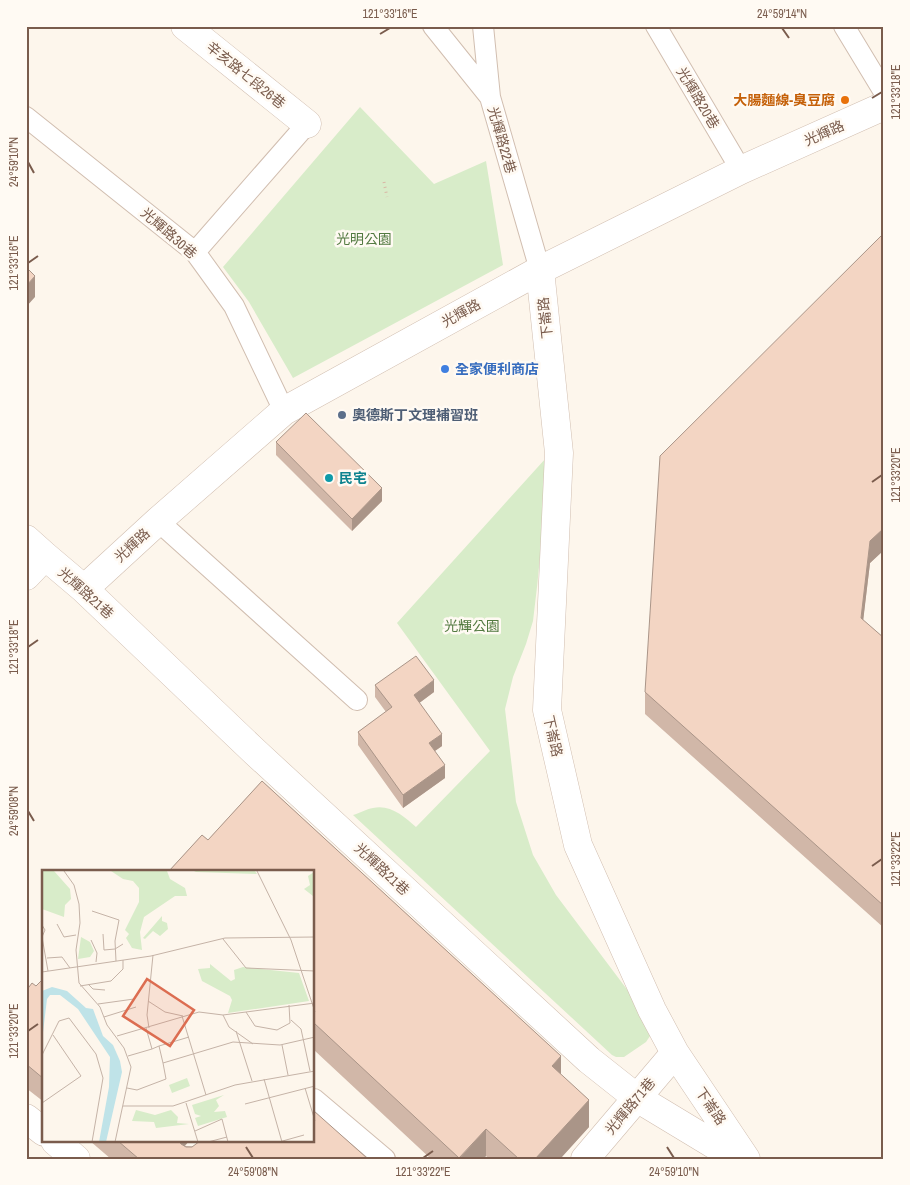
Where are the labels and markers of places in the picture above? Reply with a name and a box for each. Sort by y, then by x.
place label: 大腸麵線-臭豆腐 [733,91,835,109]
marker: 大腸麵線-臭豆腐 [839,94,851,106]
place label: 全家便利商店 [455,360,539,378]
marker: 全家便利商店 [439,363,451,375]
place label: 奧德斯丁文理補習班 [352,406,478,424]
marker: 奧德斯丁文理補習班 [336,409,348,421]
place label: 民宅 [339,469,367,487]
marker: 民宅 [323,472,335,484]

